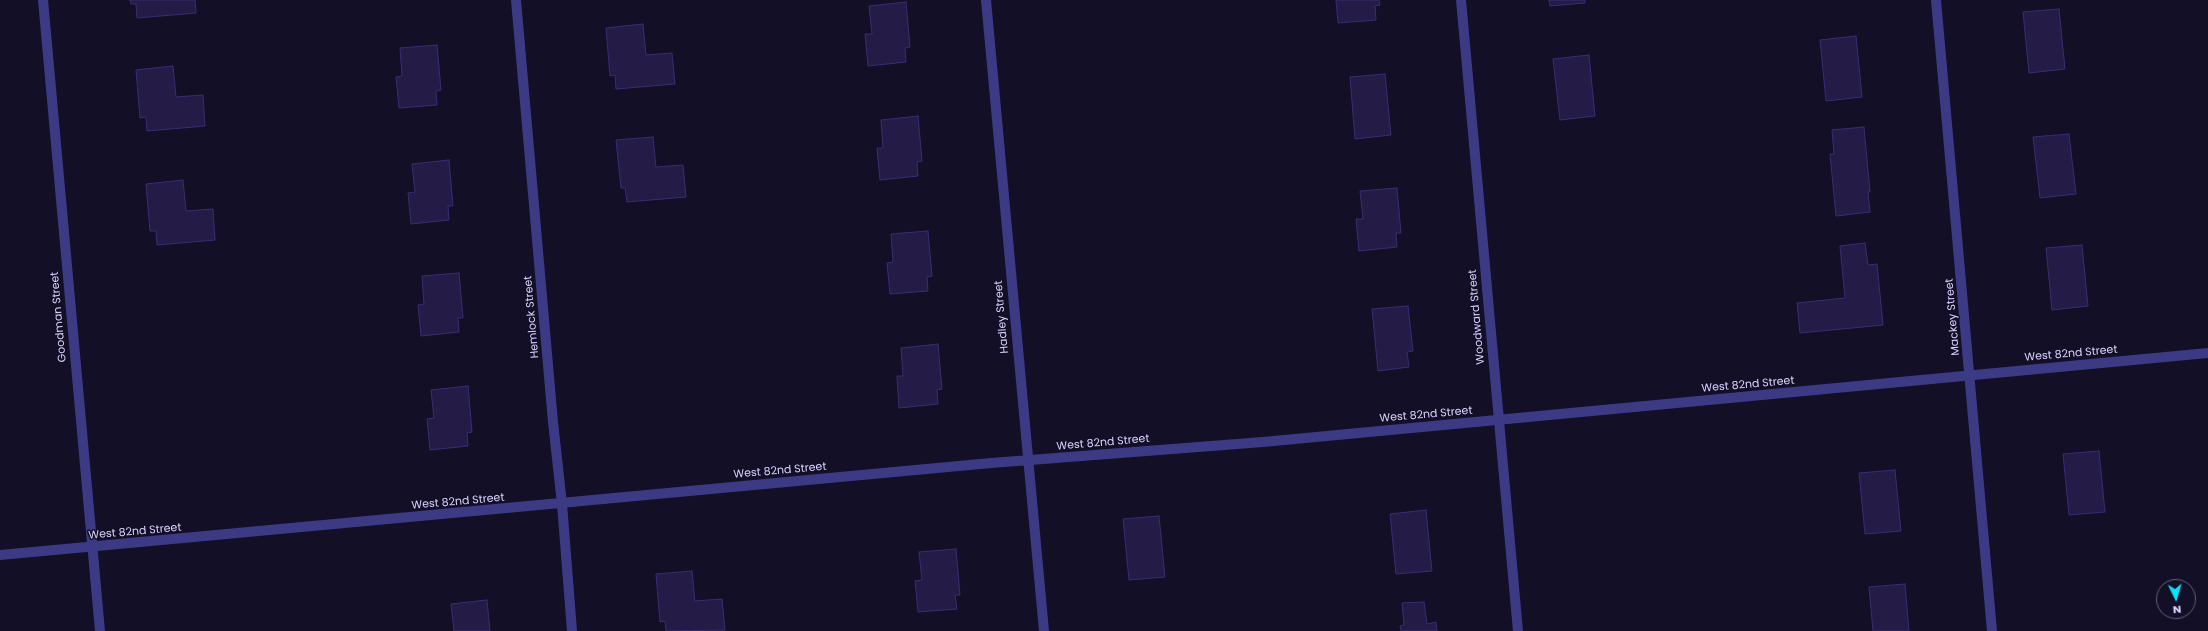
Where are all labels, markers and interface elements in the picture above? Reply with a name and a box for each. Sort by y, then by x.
street label: Woodward Street [1466,269,1488,365]
street label: Goodman Street [48,271,70,363]
street label: Hemlock Street [522,275,542,359]
street label: Mackey Street [1943,278,1963,356]
street label: Hadley Street [992,280,1012,354]
street label: West 82nd Street [2024,343,2118,365]
street label: West 82nd Street [1701,374,1795,396]
street label: West 82nd Street [1379,404,1473,426]
street label: West 82nd Street [1056,432,1150,454]
street label: West 82nd Street [733,460,827,482]
street label: West 82nd Street [411,491,505,513]
street label: West 82nd Street [88,521,182,543]
north arrow [2156,579,2196,619]
text: N [2172,602,2182,618]

